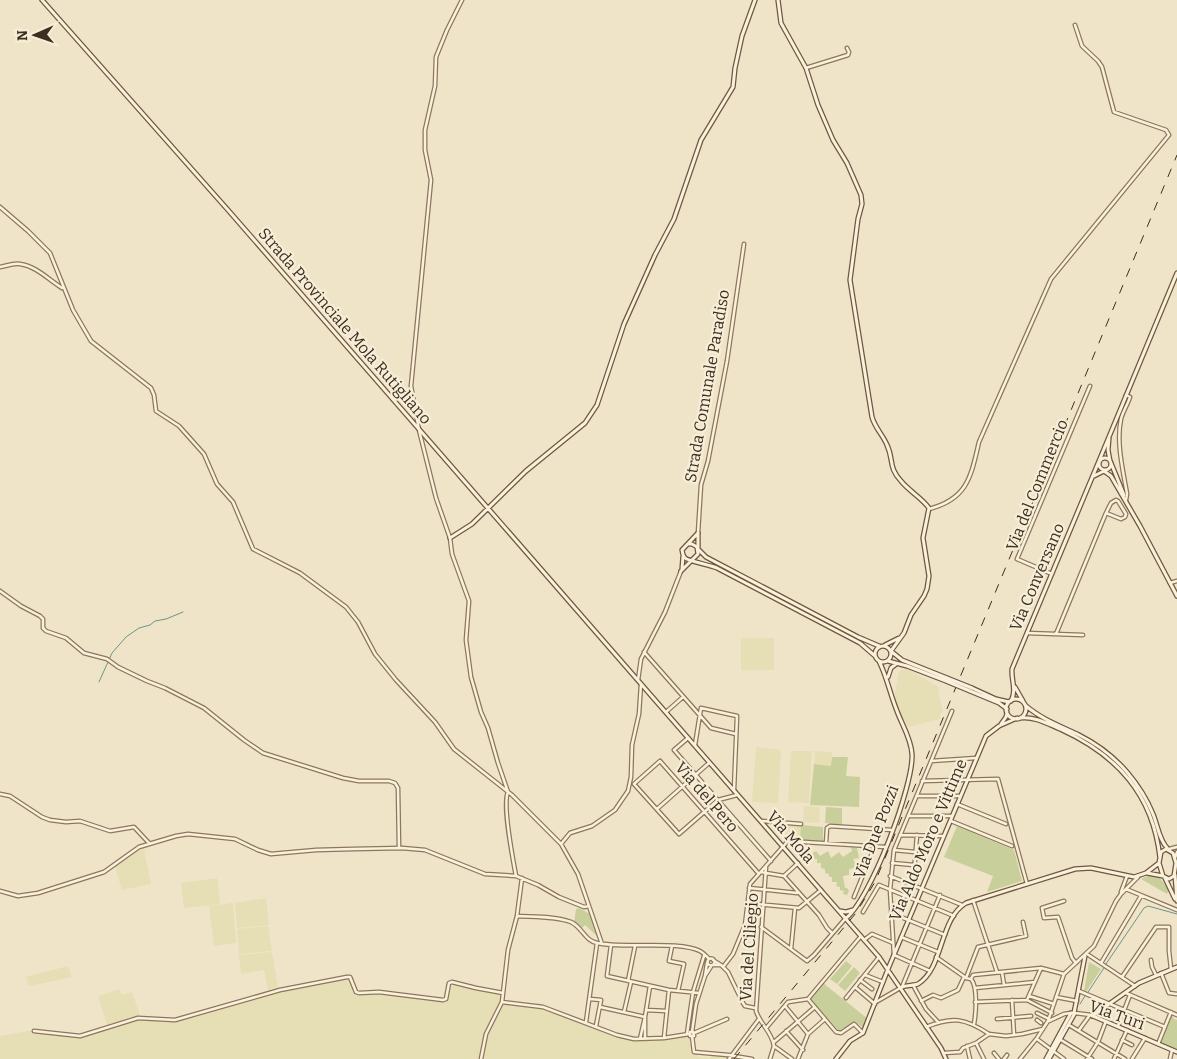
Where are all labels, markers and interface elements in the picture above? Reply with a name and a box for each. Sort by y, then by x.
north arrow [10,10,60,60]
text: N [14,30,31,41]
street label: Strada Provinciale Mola Rutigliano [255,224,435,428]
street label: Strada Comunale Paradiso [681,288,733,484]
street label: Via del Commercio [1002,417,1072,553]
street label: Via Conversano [1006,520,1068,634]
street label: Via Aldo Moro e Vittime [885,756,971,924]
street label: Via del Pero [671,758,743,836]
street label: Via Due Pozzi [849,782,903,881]
street label: Via Mola [763,807,819,867]
street label: Via del Ciliegio [736,892,762,1002]
street label: Via Turi [1087,996,1147,1034]

